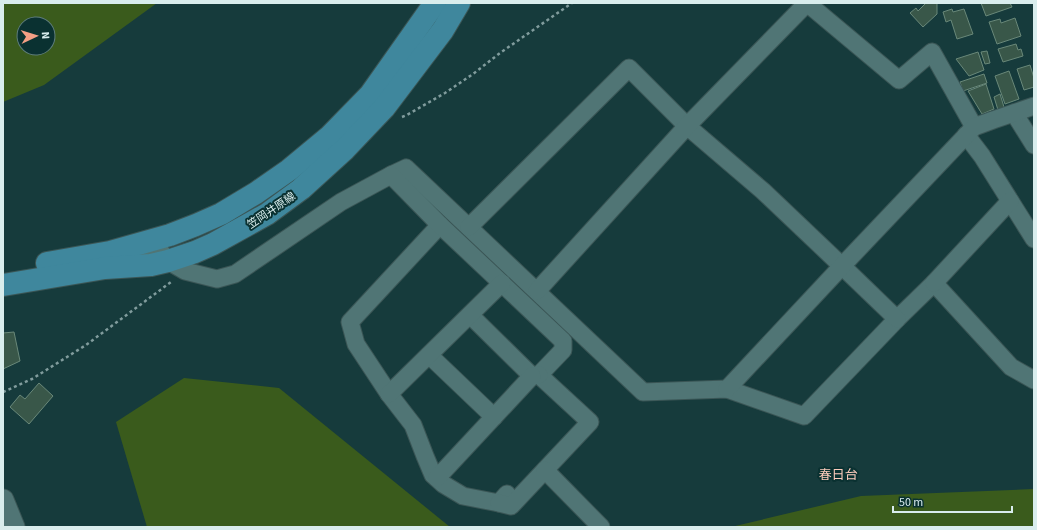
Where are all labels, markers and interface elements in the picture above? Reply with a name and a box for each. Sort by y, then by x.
north arrow [16,16,56,56]
text: N [38,31,53,40]
street label: 笠岡井原線 [244,189,298,232]
district label: 春日台 [818,466,858,484]
scale bar [893,488,1012,514]
text: 50 m [899,494,923,511]

